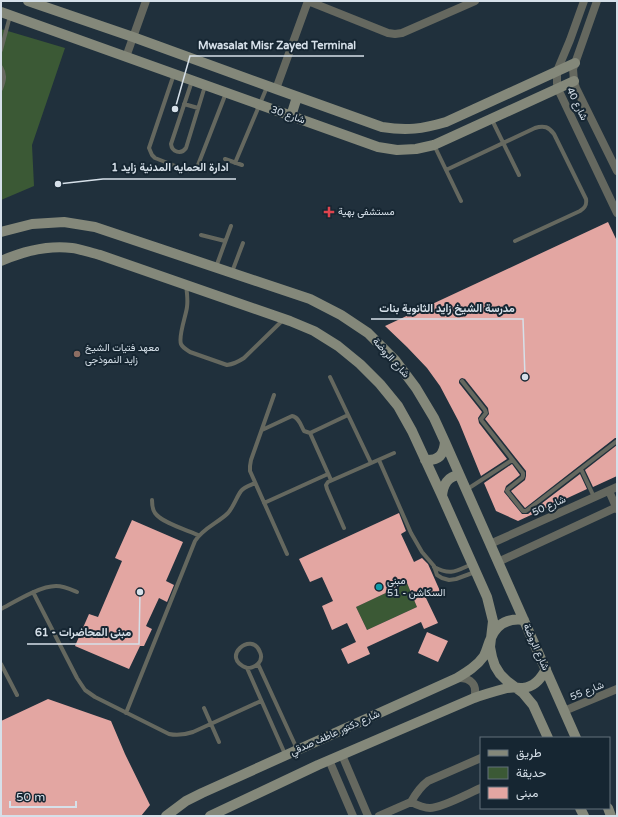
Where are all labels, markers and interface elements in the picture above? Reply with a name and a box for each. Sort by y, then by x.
callout: Mwasalat Misr Zayed Terminal [190,33,364,56]
text: Mwasalat Misr Zayed Terminal [198,39,356,53]
street label: شارع 40 [564,86,590,123]
street label: شارع 30 [269,104,307,126]
callout: ادارة الحمايه المدنية زايد 1 [103,156,236,179]
text: ادارة الحمايه المدنية زايد 1 [111,161,229,174]
marker: مستشفى بهية [323,206,335,218]
place label: مستشفى بهية [338,206,395,218]
callout: مدرسة الشيخ زايد الثانوية بنات [371,296,523,319]
text: مدرسة الشيخ زايد الثانوية بنات [379,302,515,316]
street label: شارع الروضة [370,336,412,381]
place label: معهد فتيات الشيخ زايد النموذجى [85,342,159,366]
marker: معهد فتيات الشيخ زايد النموذجى [72,349,82,359]
street label: شارع 50 [530,493,568,519]
place label: مبنى السكاشن - 51 [387,575,445,599]
marker: مبنى السكاشن - 51 [374,582,384,592]
callout: مبنى المحاضرات - 61 [27,621,139,644]
street label: شارع الروضة [520,622,552,672]
text: مبنى المحاضرات - 61 [35,626,131,639]
street label: شارع 55 [568,679,606,703]
street label: شارع دكتور عاطف صدقي [288,708,383,760]
legend [480,737,610,809]
text: طريق [516,746,542,761]
text: حديقة [516,766,546,780]
scale bar [10,783,76,809]
text: مبنى [516,786,538,801]
text: 50 m [16,790,45,804]

